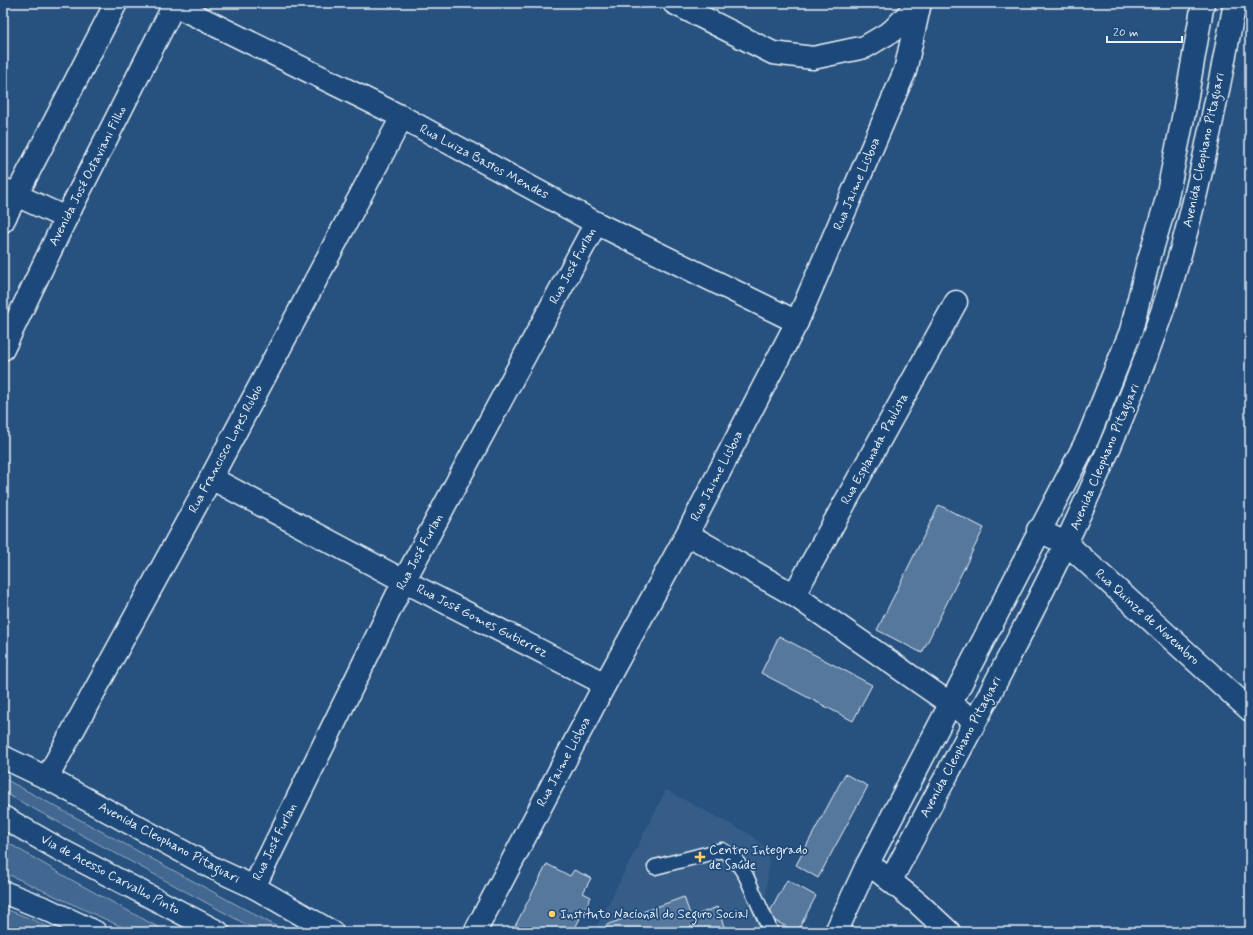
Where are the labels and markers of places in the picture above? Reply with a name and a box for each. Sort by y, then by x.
place label: Centro Integrado de Saúde [709,842,808,874]
marker: Centro Integrado de Saúde [694,851,706,863]
place label: Instituto Nacional do Seguro Social [560,906,748,925]
marker: Instituto Nacional do Seguro Social [547,909,557,919]

